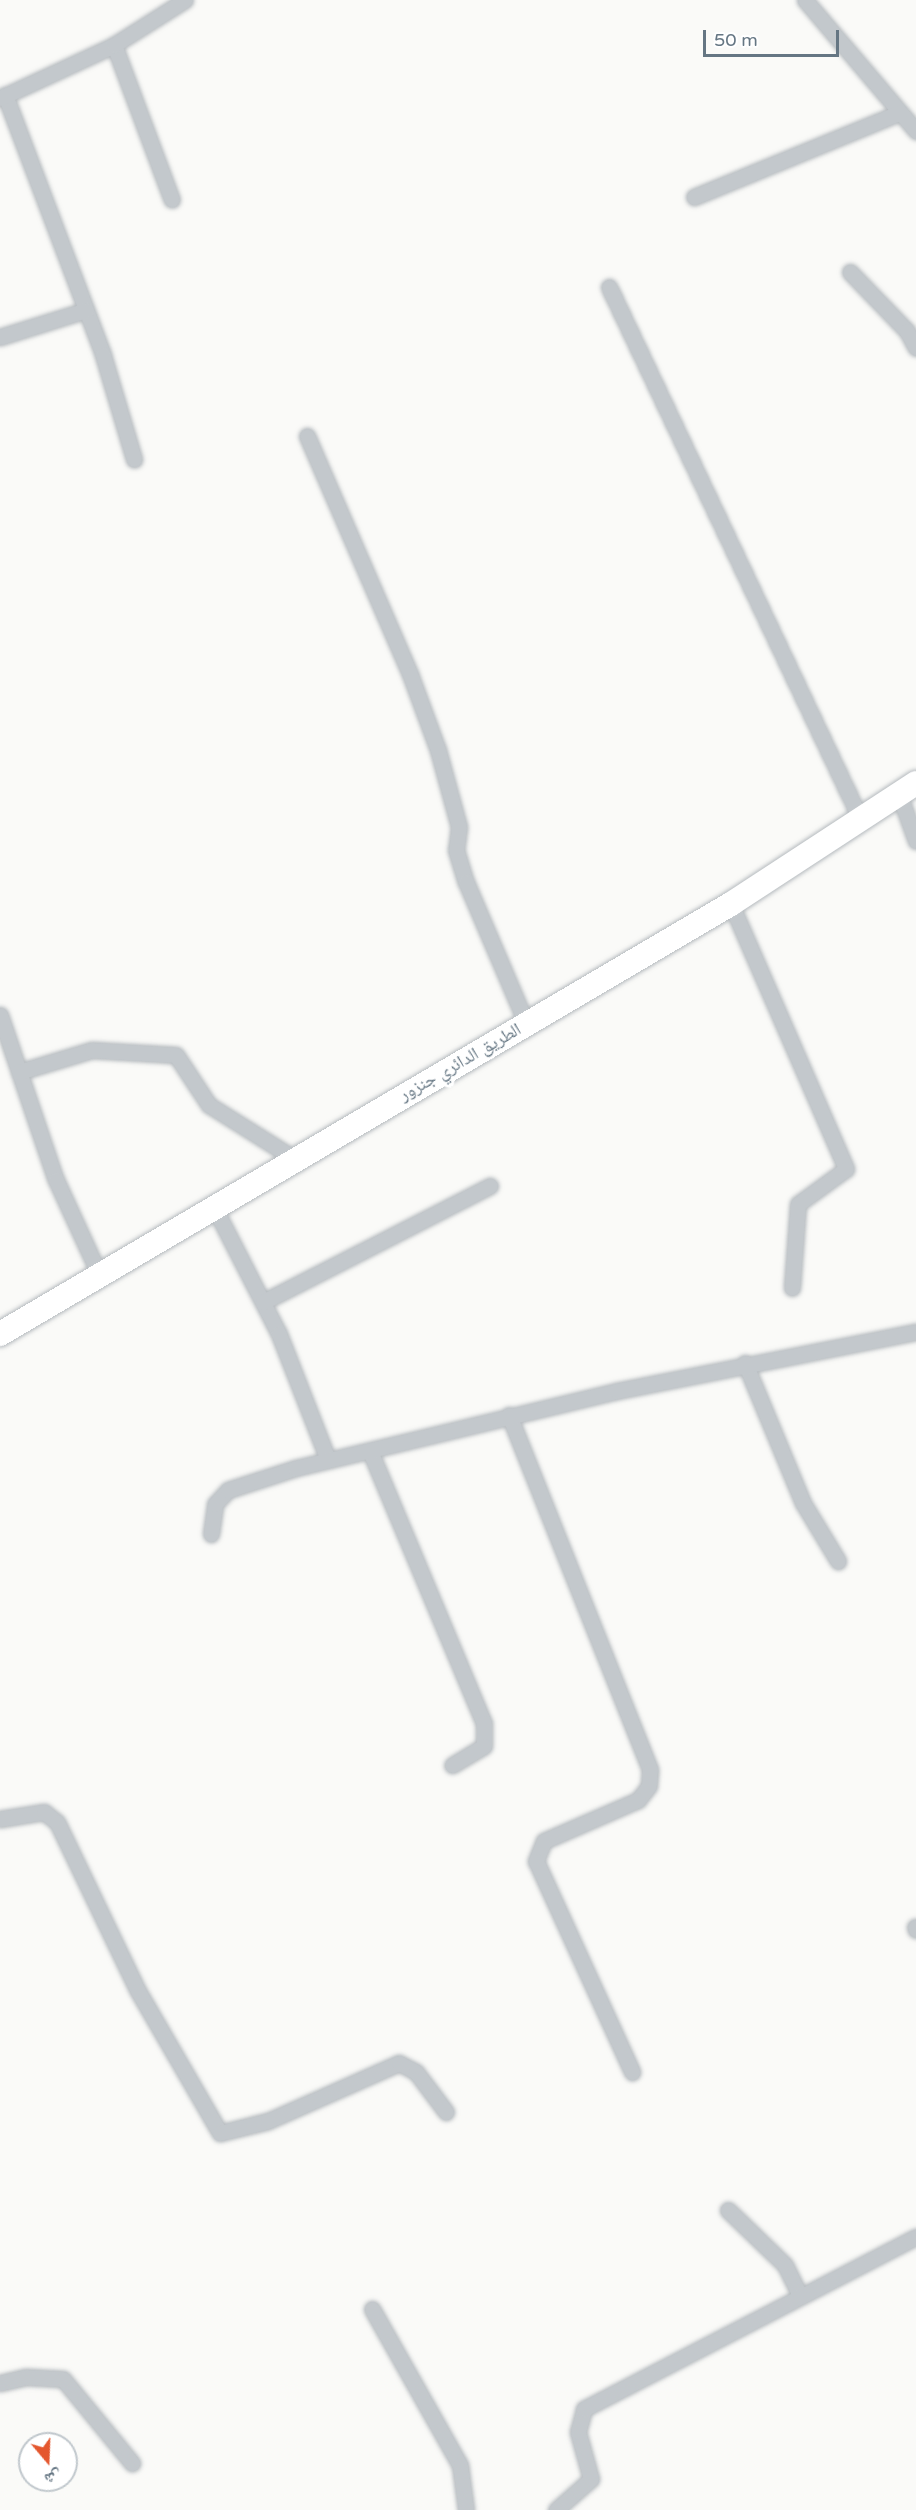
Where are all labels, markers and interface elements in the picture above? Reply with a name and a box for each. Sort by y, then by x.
scale bar [706,18,842,56]
text: 50 m [714,29,758,51]
street label: الطريق الدائري جنزور [395,1018,525,1106]
north arrow [18,2432,78,2492]
text: ش [42,2465,65,2489]

